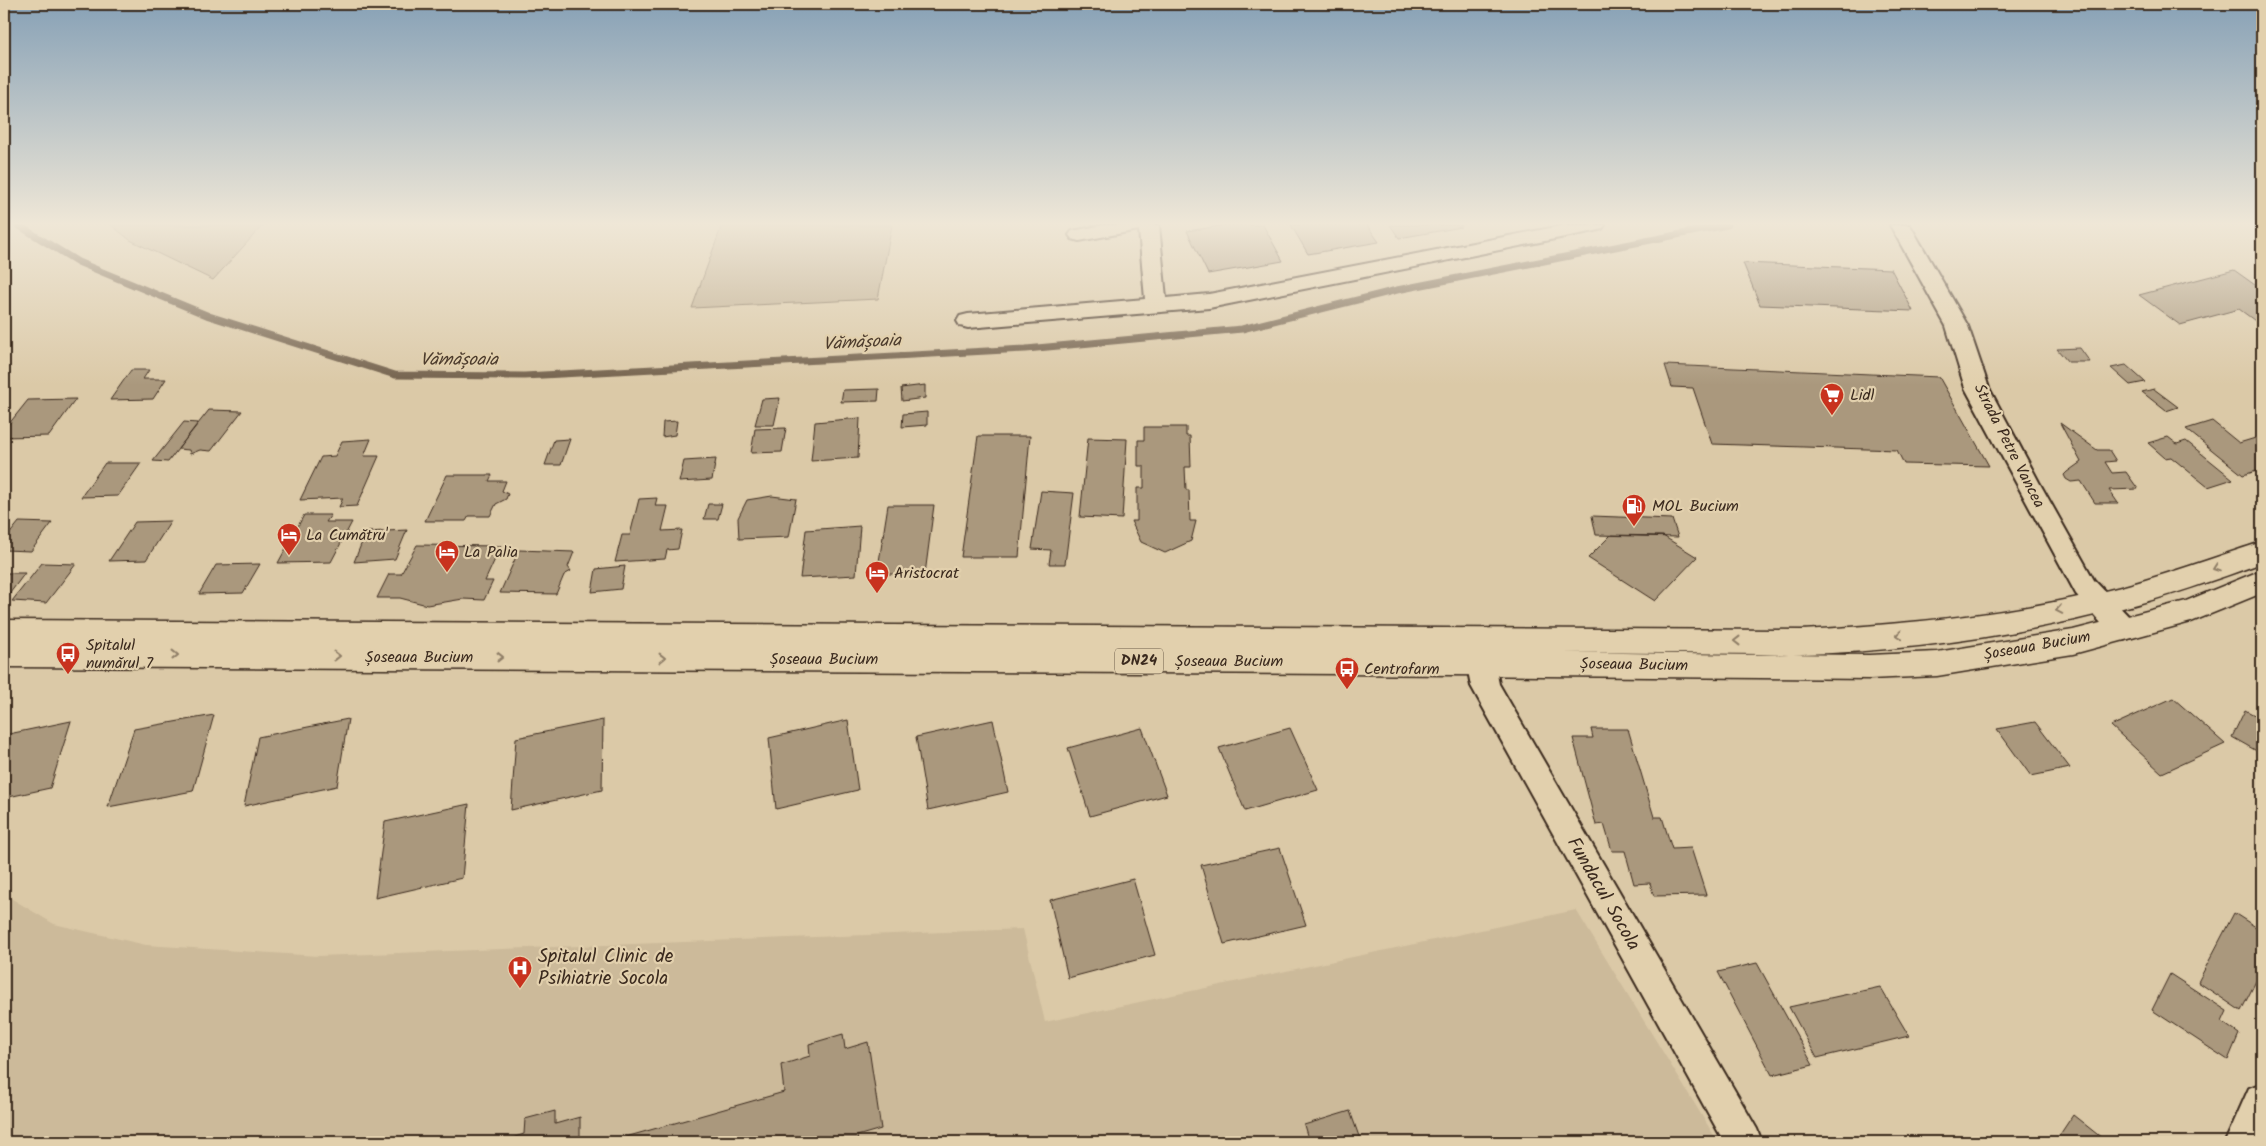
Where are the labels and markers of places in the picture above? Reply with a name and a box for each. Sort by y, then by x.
supermarket icon: Lidl [1819,382,1845,416]
place label: Lidl [1850,383,1875,408]
fuel station icon: MOL Bucium [1621,493,1647,527]
place label: MOL Bucium [1652,494,1739,519]
hotel icon: La Cumătru' [276,522,302,556]
place label: La Cumătru' [306,523,388,548]
hotel icon: La Palia [434,539,460,573]
place label: La Palia [464,540,518,565]
hotel icon: Aristocrat [864,560,890,594]
place label: Aristocrat [894,561,960,586]
place label: Spitalul numărul 7 [86,633,154,676]
bus stop icon: Spitalul numărul 7 [55,641,81,675]
bus stop icon: Centrofarm [1334,656,1360,690]
place label: Centrofarm [1364,657,1440,682]
place label: Spitalul Clinic de Psihiatrie Socola [538,942,674,994]
hospital icon: Spitalul Clinic de Psihiatrie Socola [507,955,533,989]

